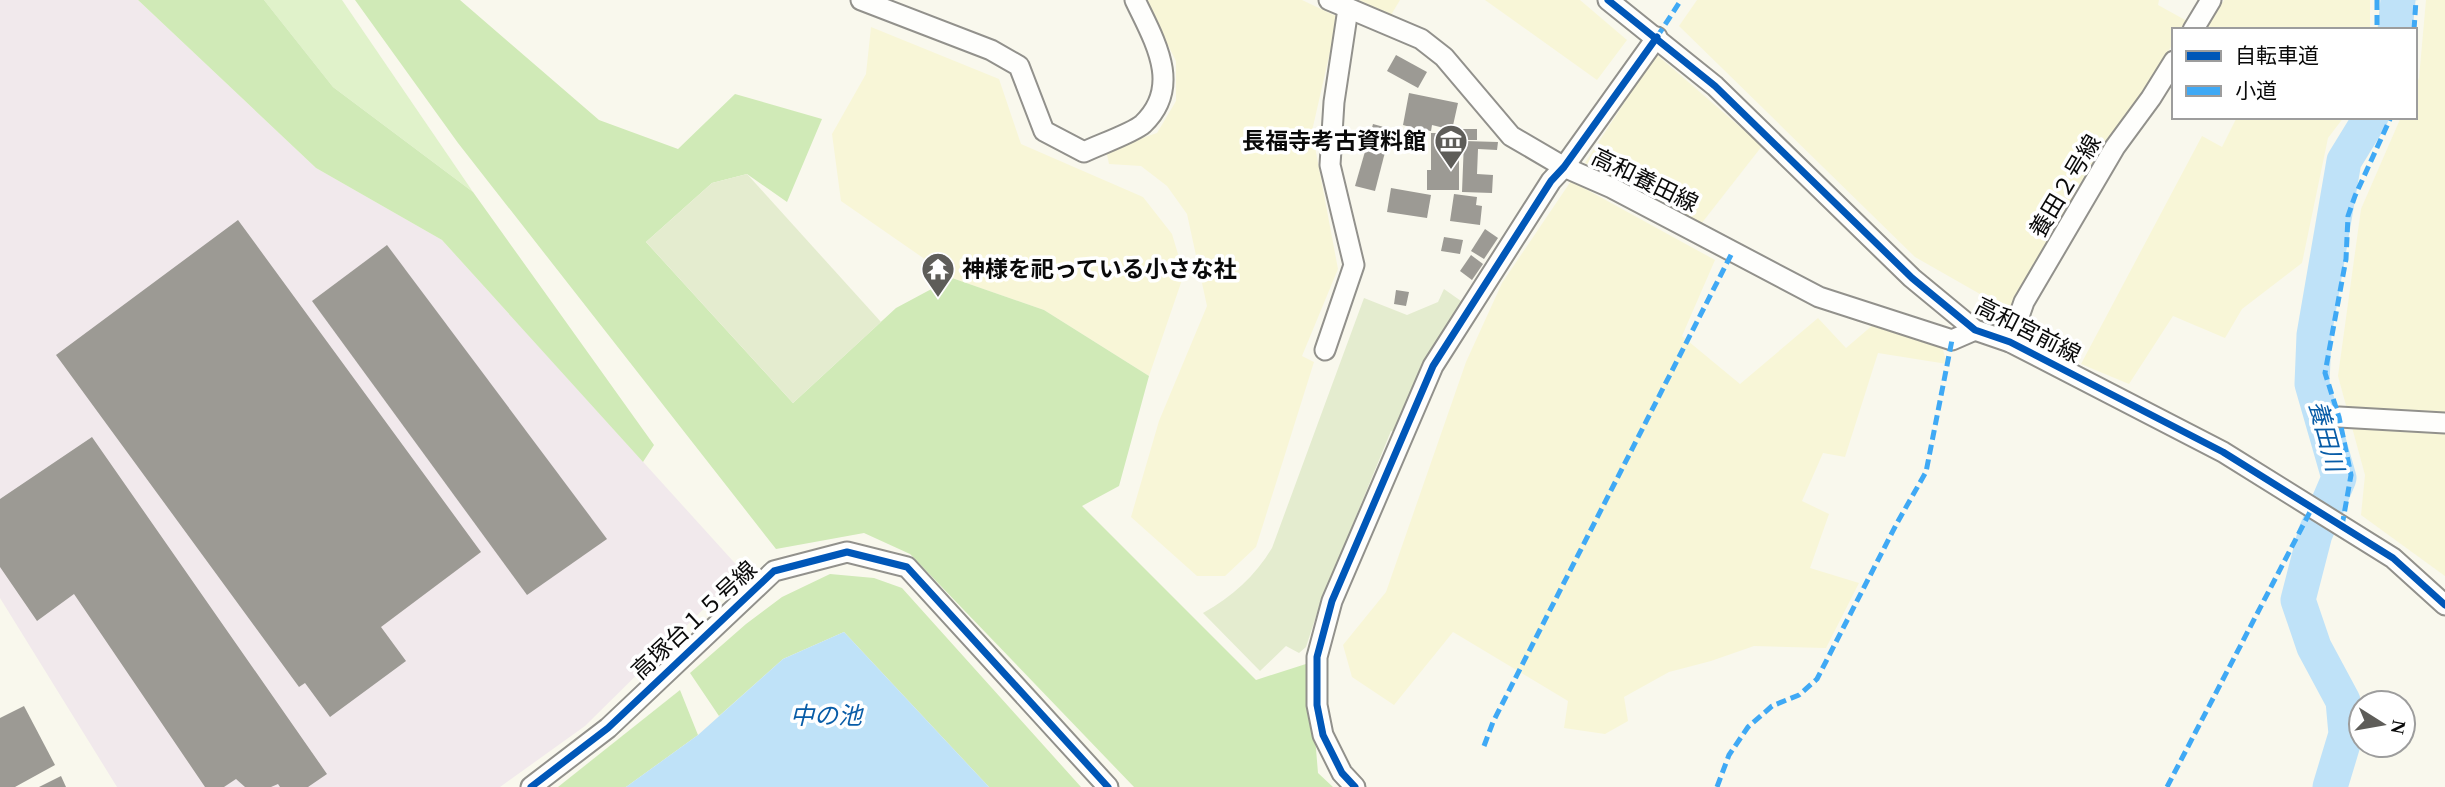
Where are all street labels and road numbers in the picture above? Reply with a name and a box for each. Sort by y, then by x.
street label: 養田２号線 [2025,131,2106,242]
street label: 高和養田線 [1588,144,1702,217]
street label: 高和宮前線 [1971,293,2085,368]
street label: 高塚台１５号線 [627,556,762,684]

